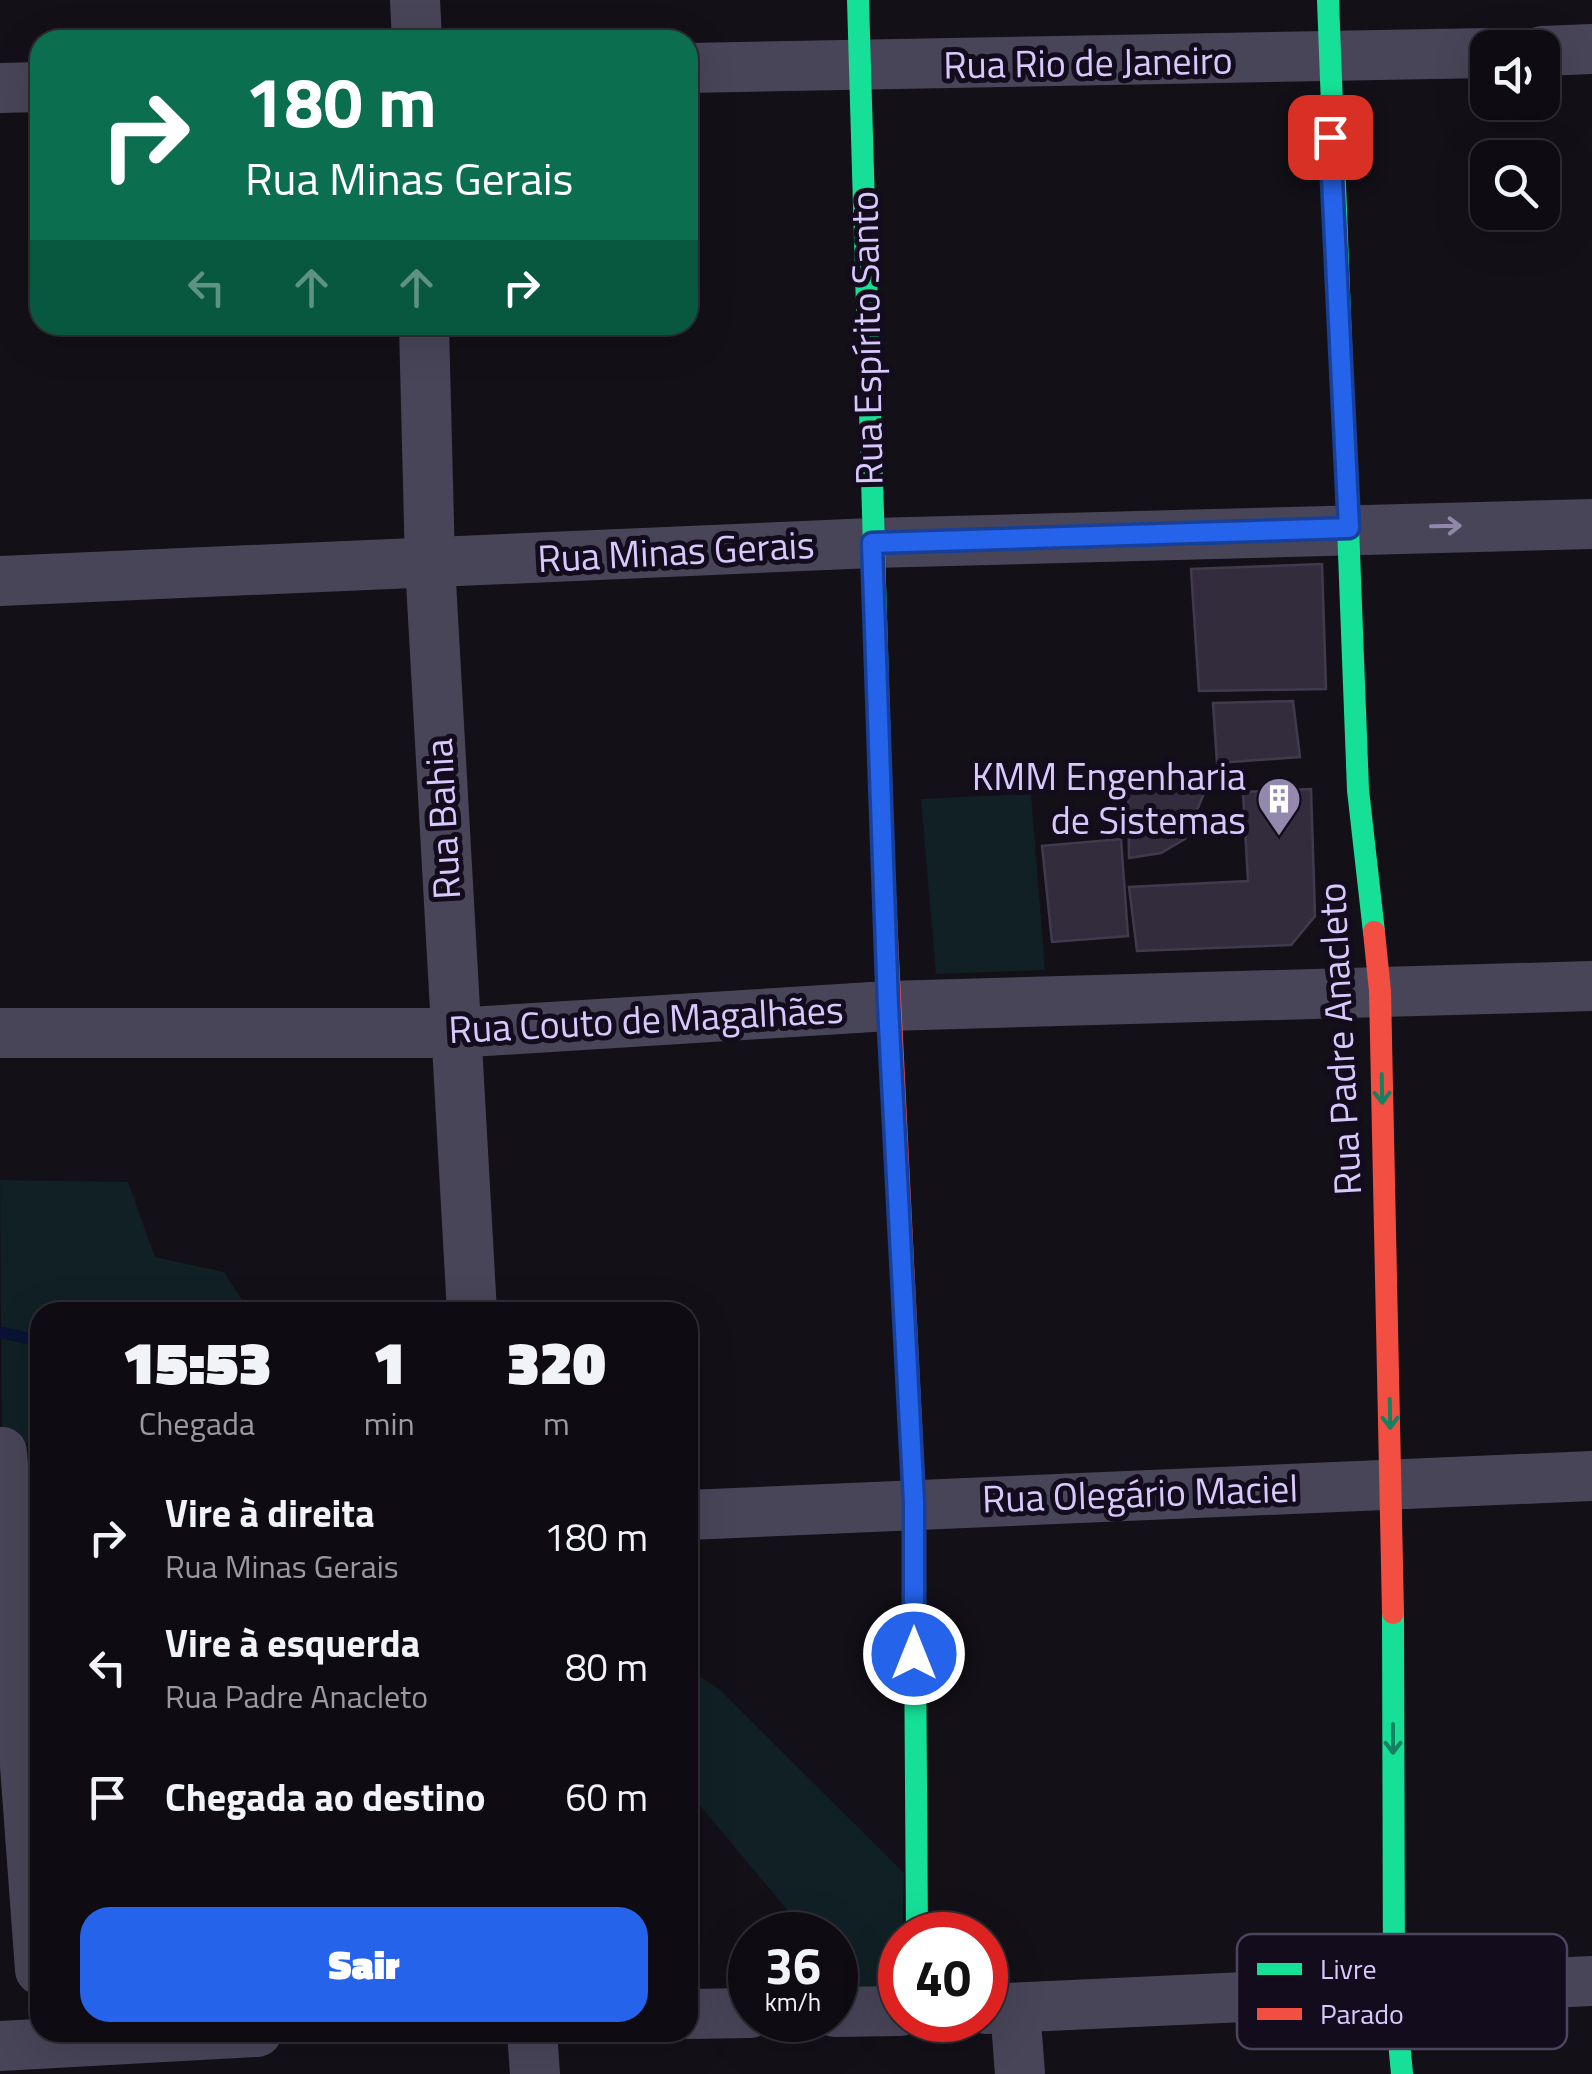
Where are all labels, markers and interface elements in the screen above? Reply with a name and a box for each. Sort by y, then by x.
street label: Rua Rio de Janeiro [943,30,1233,94]
map controls [1470,30,1560,230]
button: sound [1470,30,1560,120]
text: 180 m [245,48,437,154]
icon: right [80,70,210,200]
pin [1288,95,1373,180]
icon: arrive [1303,110,1358,165]
button: search [1470,140,1560,230]
text: Rua Minas Gerais [245,144,573,212]
street label: Rua Espírito Santo [834,190,898,486]
icon: left [179,260,234,315]
icon: ahead [284,260,339,315]
icon: ahead [389,260,444,315]
icon: right [494,260,549,315]
street label: Rua Minas Gerais [536,515,816,587]
one-way arrow [1430,517,1462,536]
street label: Rua Bahia [409,737,475,901]
place label: KMM Engenharia de Sistemas [972,747,1246,849]
building icon: KMM Engenharia de Sistemas [1256,776,1302,837]
street label: Rua Padre Anacleto [1302,881,1376,1197]
street label: Rua Couto de Magalhães [447,980,845,1058]
one-way arrow [1373,1072,1392,1104]
text: 15:53 [122,1316,271,1407]
text: 1 [373,1316,406,1407]
text: 320 [507,1316,606,1407]
one-way arrow [1381,1397,1400,1429]
text: Chegada [139,1399,255,1447]
text: min [364,1399,415,1447]
text: m [543,1399,570,1447]
street label: Rua Olegário Maciel [981,1459,1299,1528]
text: Vire à direita [165,1484,375,1542]
text: 180 m [544,1508,648,1566]
icon: right [80,1510,135,1565]
text: Rua Minas Gerais [165,1542,399,1590]
position arrow [862,1602,966,1706]
text: Vire à esquerda [165,1614,420,1672]
text: 80 m [565,1638,648,1696]
icon: left [80,1640,135,1695]
text: Rua Padre Anacleto [165,1672,428,1720]
one-way arrow [1384,1722,1402,1754]
text: Chegada ao destino [165,1768,485,1826]
text: 60 m [565,1768,648,1826]
icon: arrive [80,1770,135,1825]
button: Sair [80,1907,648,2022]
speed limit sign: 40 [878,1912,1008,2042]
text: 36 [765,1927,821,2003]
legend [1237,1934,1567,2049]
text: Livre [1320,1947,1377,1990]
text: km/h [765,1983,821,2021]
text: Parado [1320,1992,1404,2035]

